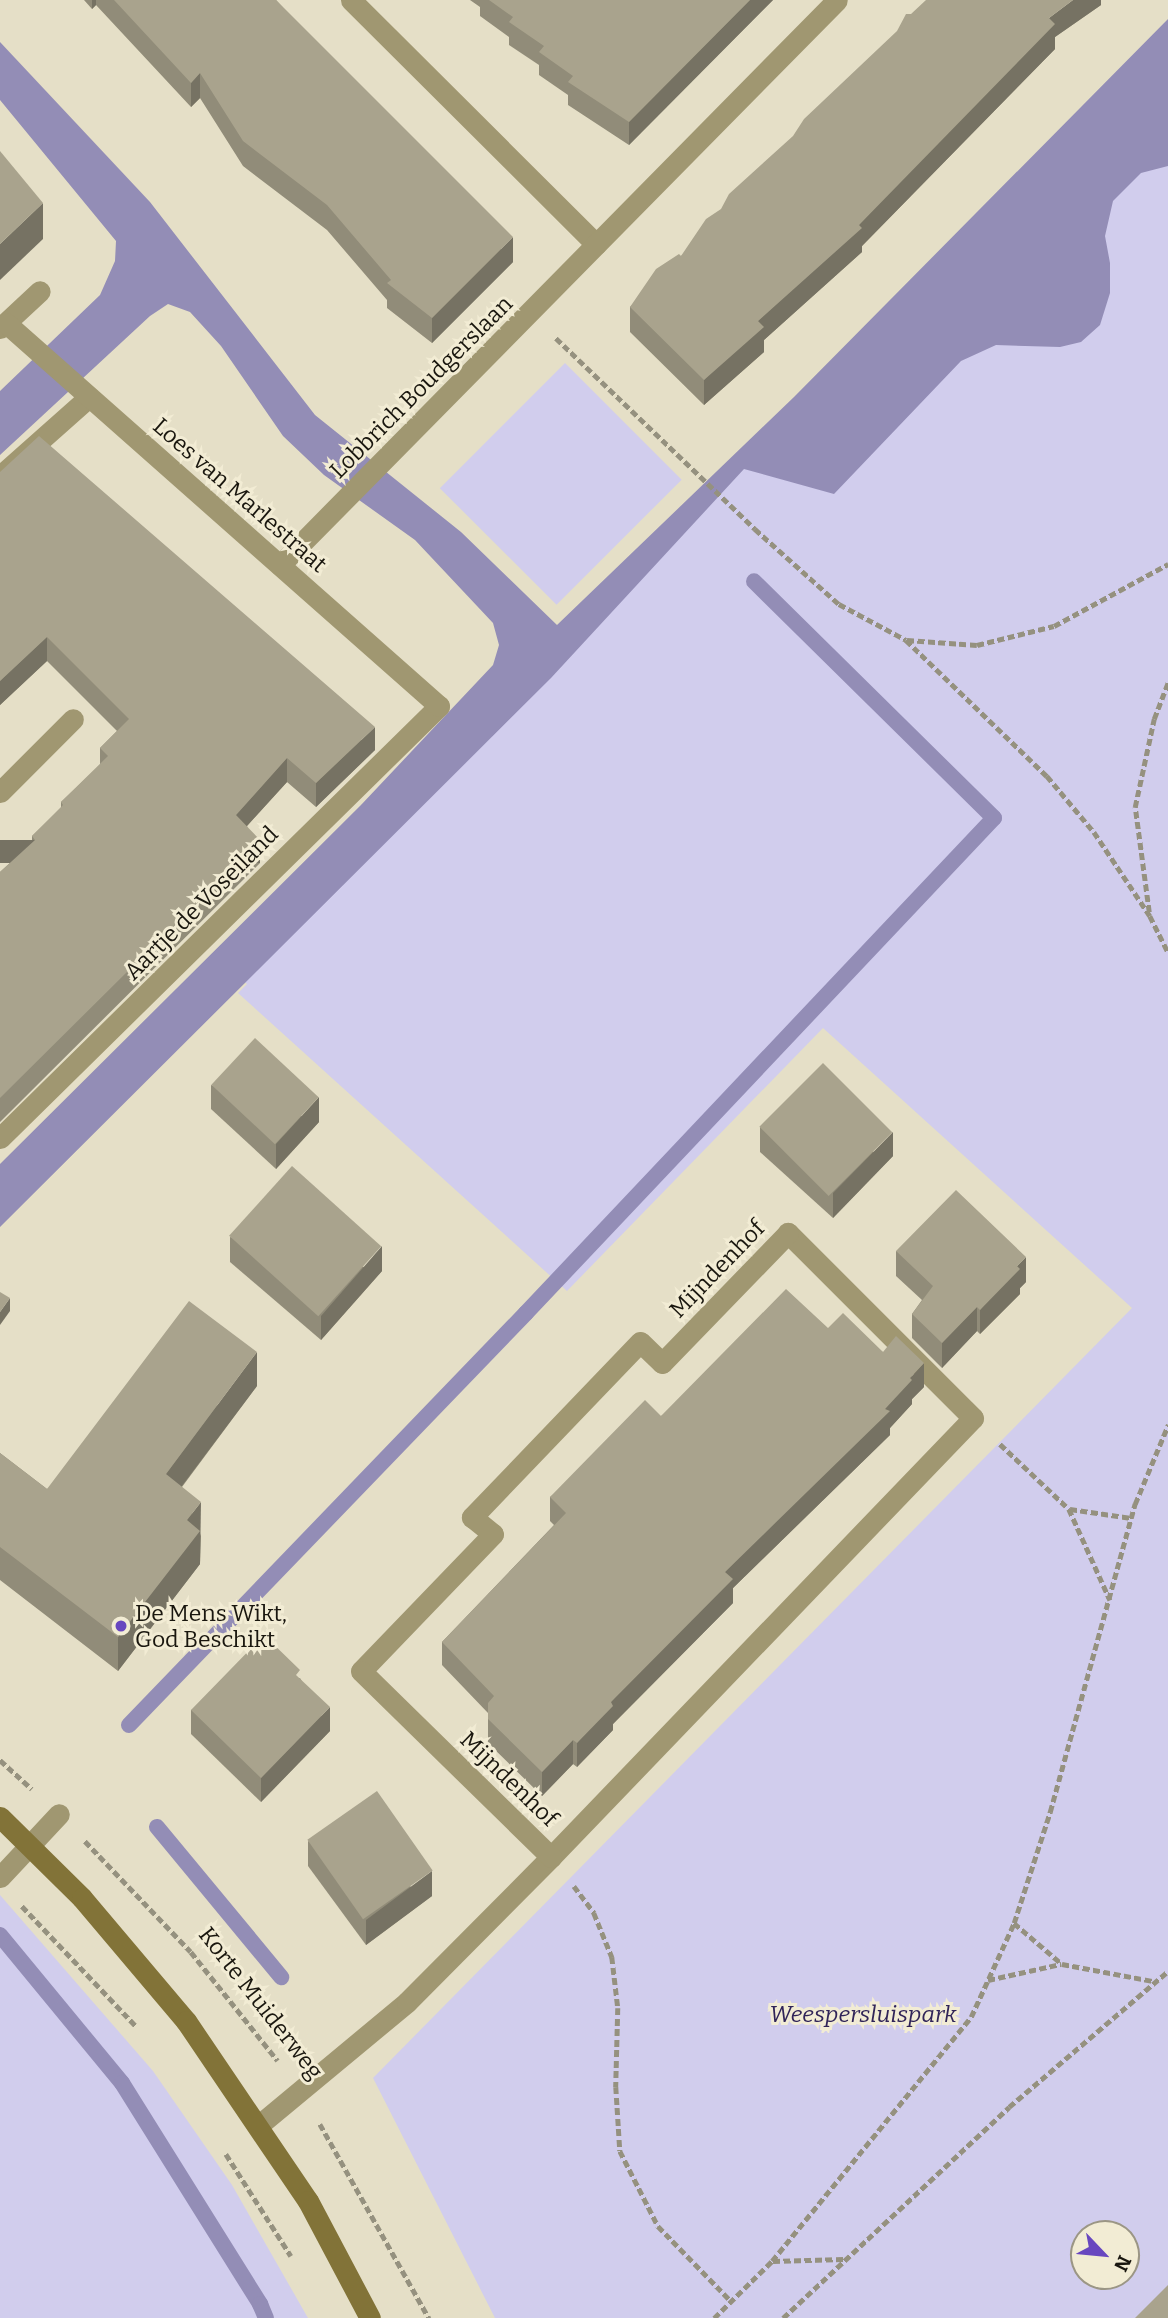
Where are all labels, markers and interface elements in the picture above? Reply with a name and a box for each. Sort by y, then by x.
street label: Lobbrich Boudgerslaan [324,290,518,484]
street label: Loes van Marlestraat [148,412,332,578]
street label: Aartje de Voseiland [118,820,284,986]
street label: Mijndenhof [664,1215,770,1323]
place label: De Mens Wikt, God Beschikt [135,1599,287,1653]
marker: De Mens Wikt, God Beschikt [113,1618,129,1634]
street label: Mijndenhof [455,1726,563,1832]
street label: Korte Muiderweg [193,1921,329,2085]
park label: Weespersluispark [769,2000,957,2028]
north arrow [1070,2220,1140,2290]
text: N [1109,2252,1136,2275]

